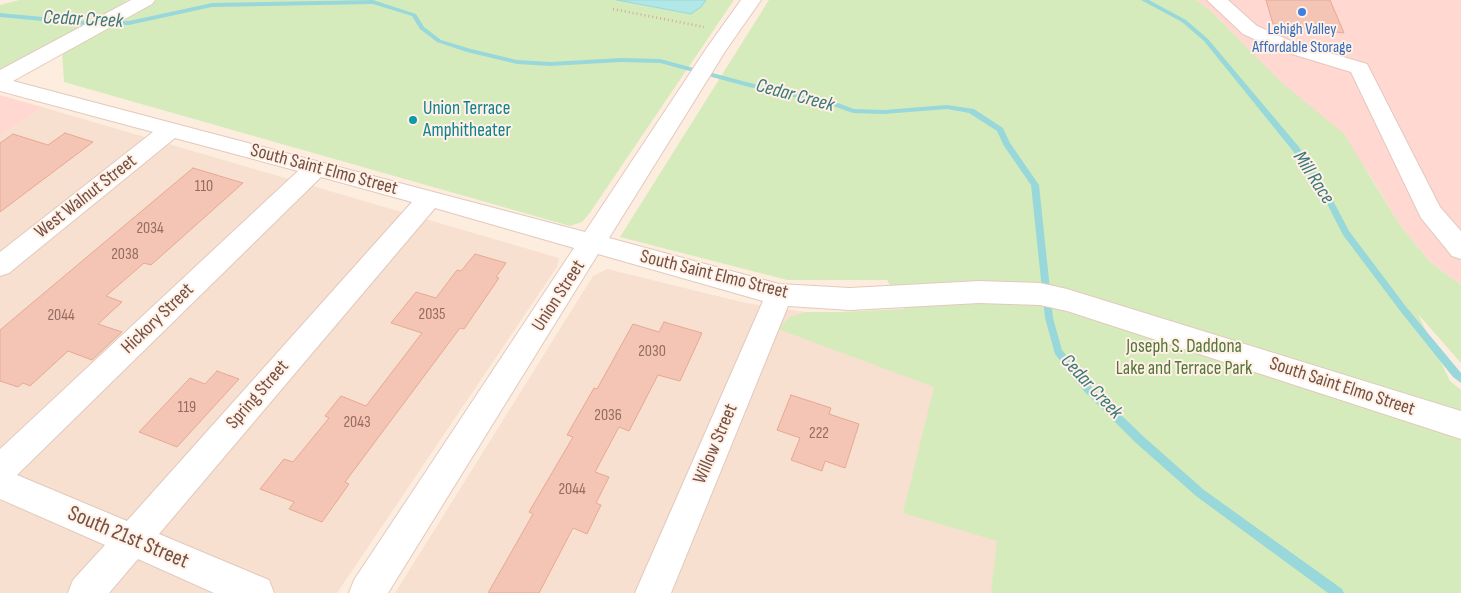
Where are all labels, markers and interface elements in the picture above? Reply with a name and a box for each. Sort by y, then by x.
water label: Cedar Creek [42,6,124,34]
marker: Lehigh Valley Affordable Storage [1296,6,1308,18]
place label: Lehigh Valley Affordable Storage [1252,20,1352,58]
water label: Cedar Creek [753,74,837,118]
place label: Union Terrace Amphitheater [423,98,511,142]
marker: Union Terrace Amphitheater [407,114,419,126]
street label: South Saint Elmo Street [248,139,400,201]
water label: Mill Race [1287,147,1339,209]
street label: West Walnut Street [31,150,141,244]
house number: 110 [195,177,213,197]
house number: 2034 [136,219,164,239]
house number: 2038 [111,245,139,265]
street label: South Saint Elmo Street [638,246,790,304]
street label: Union Street [528,256,590,336]
street label: Hickory Street [117,279,199,359]
house number: 2035 [419,305,445,325]
house number: 2044 [47,306,75,326]
park label: Joseph S. Daddona Lake and Terrace Park [1116,336,1252,380]
house number: 2030 [638,342,666,362]
water label: Cedar Creek [1055,350,1127,424]
street label: South Saint Elmo Street [1266,353,1418,421]
street label: Spring Street [222,356,294,434]
house number: 119 [178,398,196,418]
street label: Willow Street [689,401,743,487]
house number: 2036 [594,406,622,426]
house number: 2043 [343,413,371,433]
house number: 222 [809,424,829,444]
house number: 2044 [558,480,586,500]
street label: South 21st Street [64,501,192,575]

